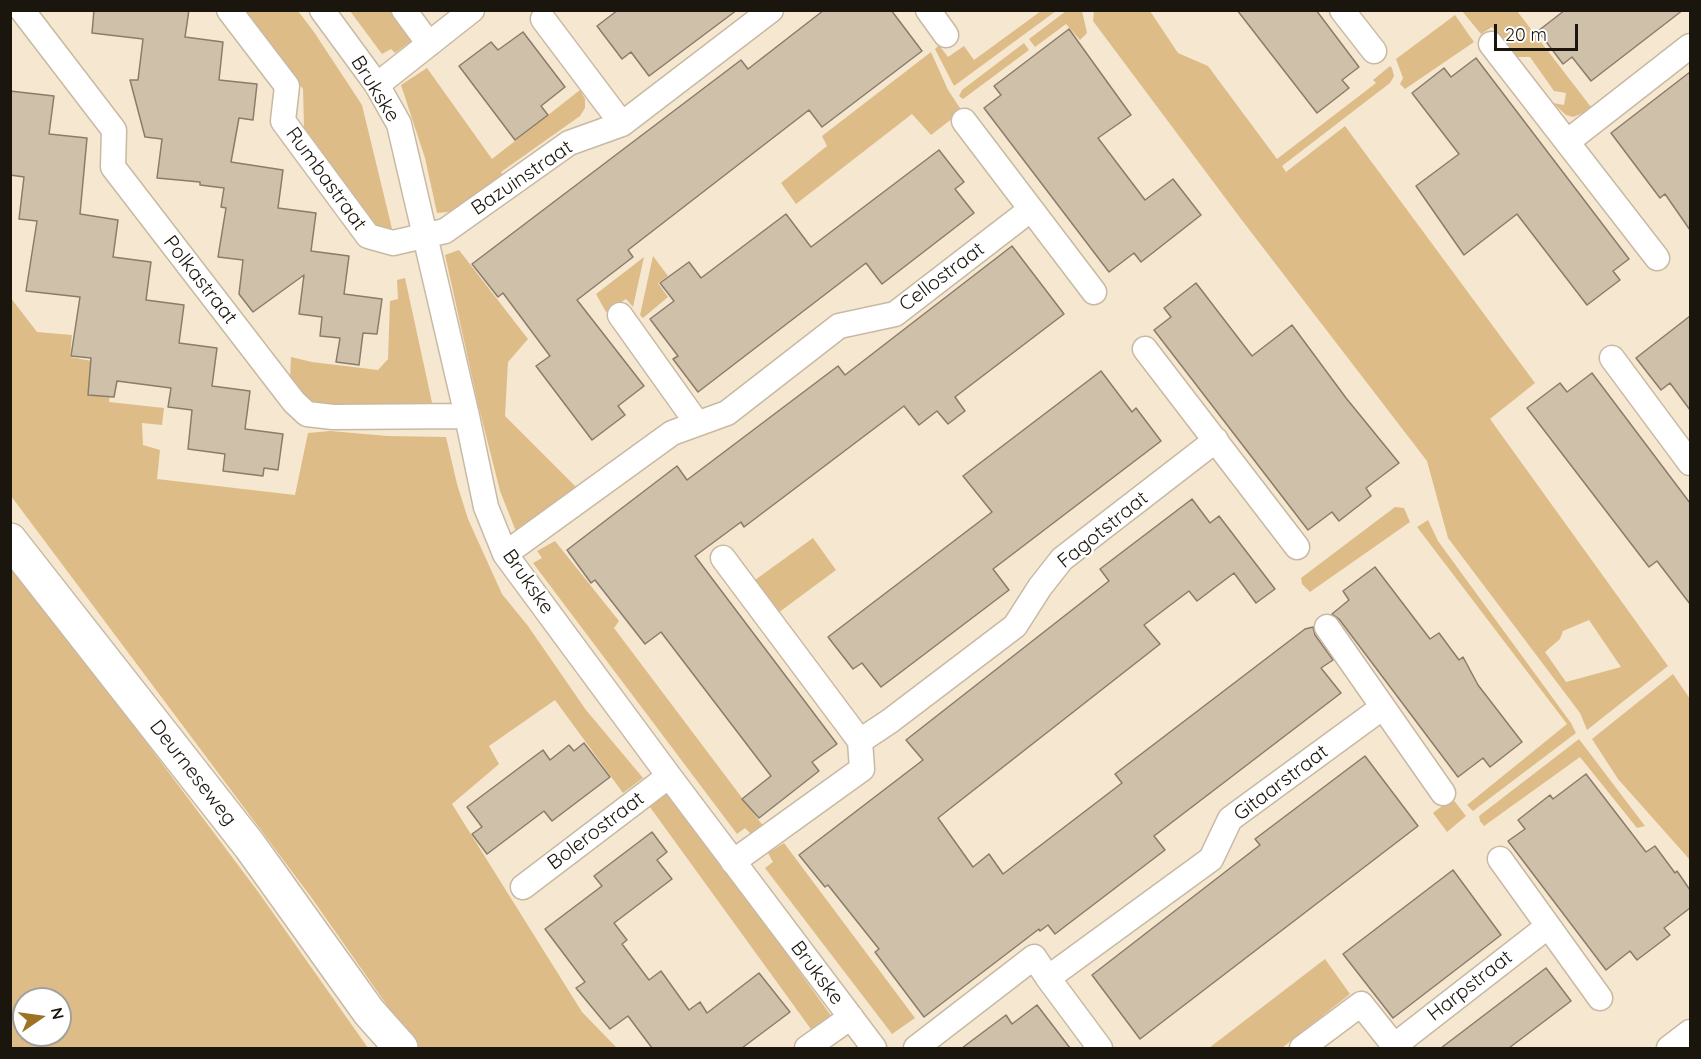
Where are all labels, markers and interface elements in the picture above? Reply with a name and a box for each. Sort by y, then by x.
scale bar [1497,12,1581,50]
text: 20 m [1505,23,1547,46]
street label: Brukske [345,51,405,127]
street label: Rumbastraat [280,123,372,235]
street label: Bazuinstraat [467,135,577,221]
street label: Polkastraat [158,231,242,329]
street label: Cellostraat [895,237,989,317]
street label: Fagotstraat [1053,486,1153,574]
street label: Brukske [497,545,559,619]
street label: Deurneseweg [144,716,242,830]
street label: Gitaarstraat [1229,740,1333,826]
street label: Bolerostraat [543,787,649,875]
street label: Brukske [785,936,849,1010]
street label: Harpstraat [1423,945,1517,1027]
north arrow [12,987,72,1047]
text: N [47,1005,69,1021]

